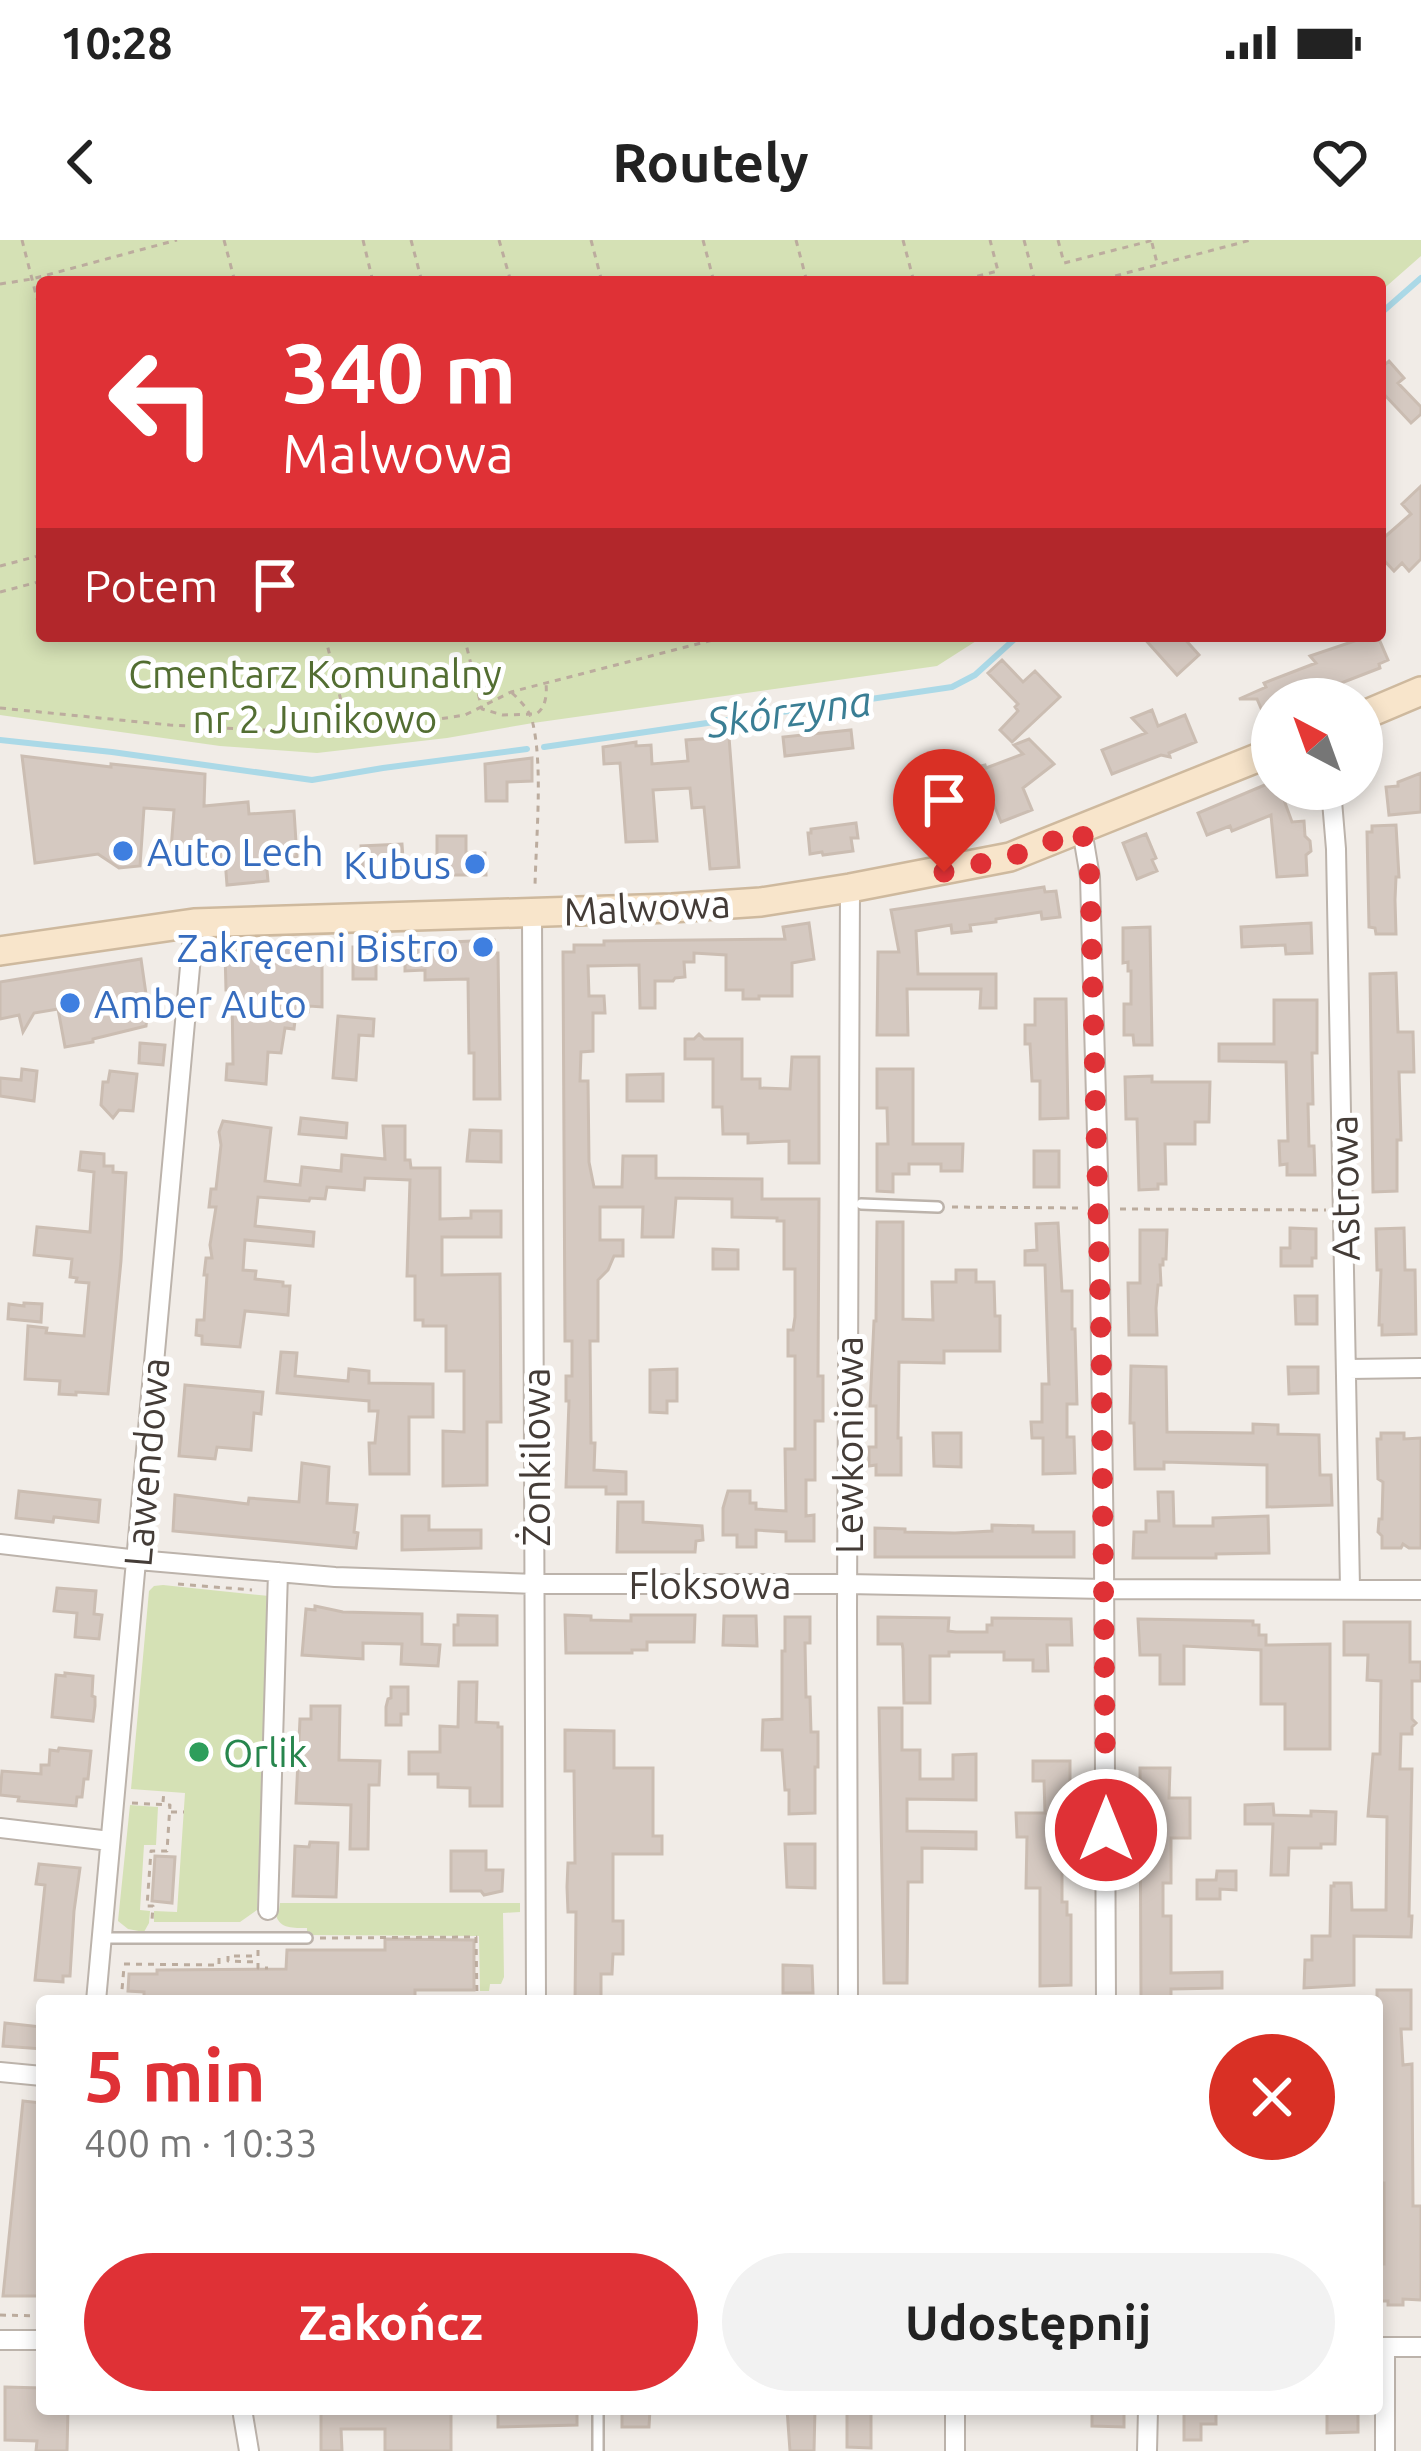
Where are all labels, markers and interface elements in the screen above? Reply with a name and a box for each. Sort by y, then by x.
text: 10:28 [60,17,173,68]
icon: back [48,129,114,195]
icon: heart [1307,129,1373,195]
text: Routely [612,132,809,192]
icon: left [84,324,240,480]
text: 340 m [282,325,516,419]
text: Malwowa [282,423,514,483]
icon: arrive [242,552,308,618]
text: Potem [84,560,218,611]
park label: Cmentarz Komunalny nr 2 Junikowo [128,652,502,740]
water label: Skórzyna [703,676,874,746]
north arrow [1251,678,1383,810]
map controls [1251,678,1383,810]
pin [893,749,995,872]
icon: arrive [911,767,977,833]
place label: Auto Lech [147,830,323,873]
marker: Auto Lech [110,838,136,864]
place label: Kubus [343,843,451,886]
marker: Kubus [462,851,488,877]
street label: Malwowa [562,881,732,933]
place label: Zakręceni Bistro [177,926,459,969]
marker: Zakręceni Bistro [470,934,496,960]
place label: Amber Auto [94,982,307,1025]
marker: Amber Auto [57,990,83,1016]
street label: Astrowa [1321,1115,1367,1261]
street label: Lewkoniowa [827,1336,870,1554]
street label: Lawendowa [115,1356,177,1568]
street label: Żonkilowa [514,1367,557,1547]
street label: Floksowa [628,1563,792,1606]
place label: Orlik [223,1731,307,1774]
marker: Orlik [186,1739,212,1765]
position arrow [1043,1767,1169,1893]
button: close [1209,2034,1335,2160]
text: 5 min [84,2035,266,2116]
text: 400 m · 10:33 [84,2121,318,2164]
button: Zakończ [84,2253,698,2391]
button: Udostępnij [722,2253,1335,2391]

